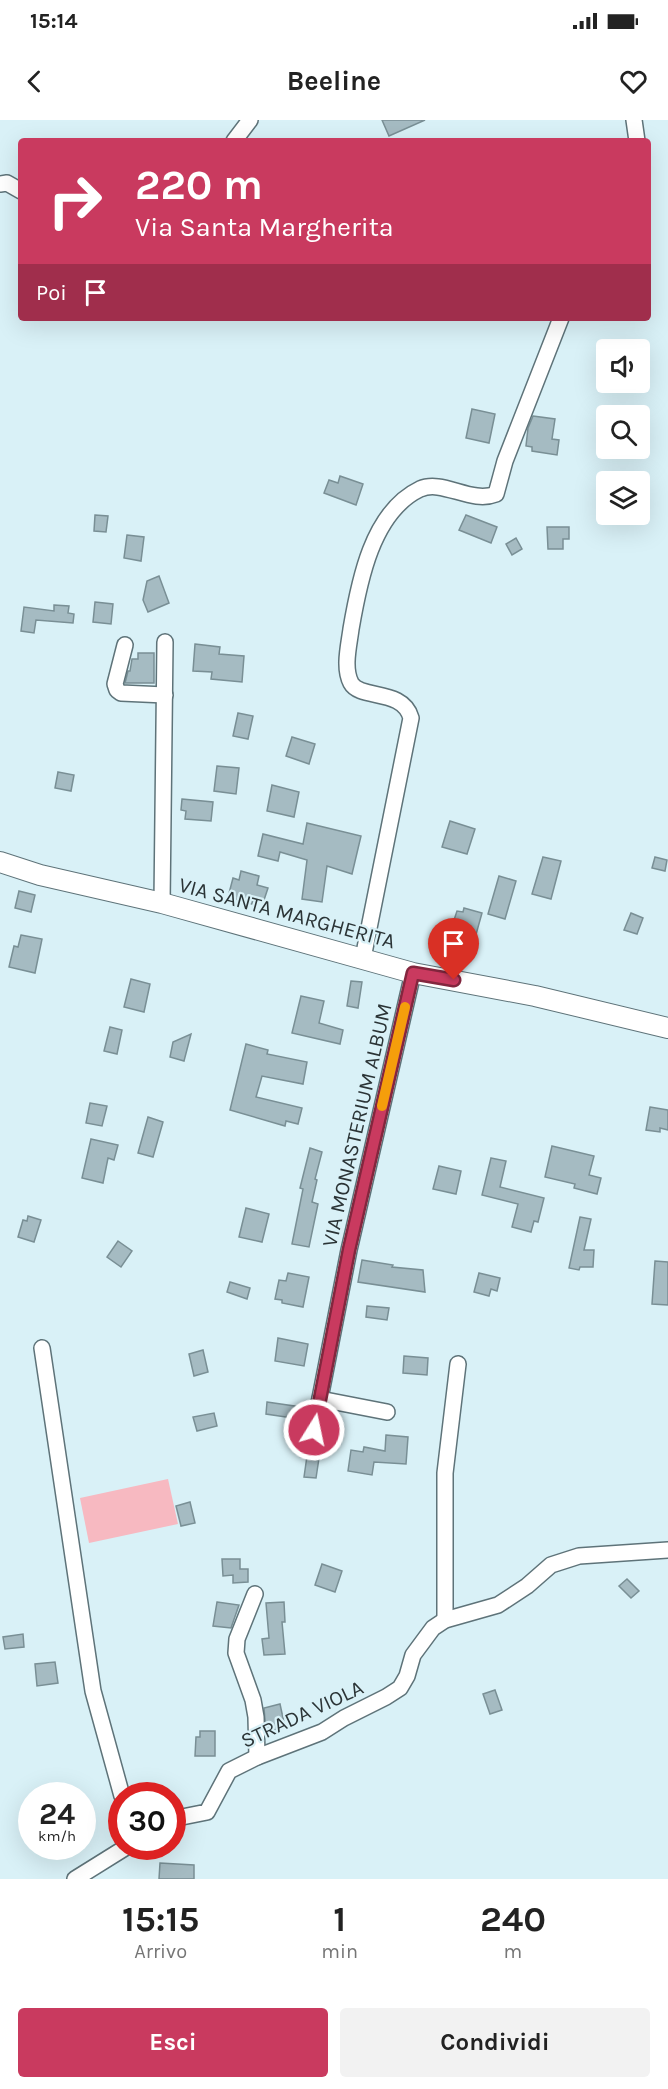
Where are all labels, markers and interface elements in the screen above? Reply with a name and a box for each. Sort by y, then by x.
text: 15:14 [30,8,78,34]
icon: back [18,65,51,98]
text: Beeline [287,65,381,97]
icon: heart [617,65,650,98]
text: 220 m [135,160,263,210]
icon: right [36,162,114,240]
text: Via Santa Margherita [135,211,394,243]
icon: arrive [79,276,112,309]
text: Poi [36,280,67,306]
map controls [596,339,650,525]
button: sound [596,339,650,393]
button: search [596,405,650,459]
button: layers [596,471,650,525]
street label: VIA SANTA MARGHERITA [176,873,398,953]
pin [428,918,479,980]
icon: arrive [437,927,470,960]
street label: VIA MONASTERIUM ALBUM [317,1001,397,1249]
position arrow [282,1398,346,1462]
street label: STRADA VIOLA [237,1675,367,1753]
speed limit sign: 30 [108,1782,186,1860]
text: 24 [39,1796,75,1832]
text: km/h [38,1827,76,1845]
text: 15:15 [122,1898,199,1940]
text: 1 [333,1898,346,1940]
text: 240 [480,1898,546,1940]
text: Arrivo [134,1940,187,1963]
text: min [321,1940,358,1963]
text: m [504,1940,522,1963]
button: Esci [18,2008,328,2077]
button: Condividi [340,2008,650,2077]

